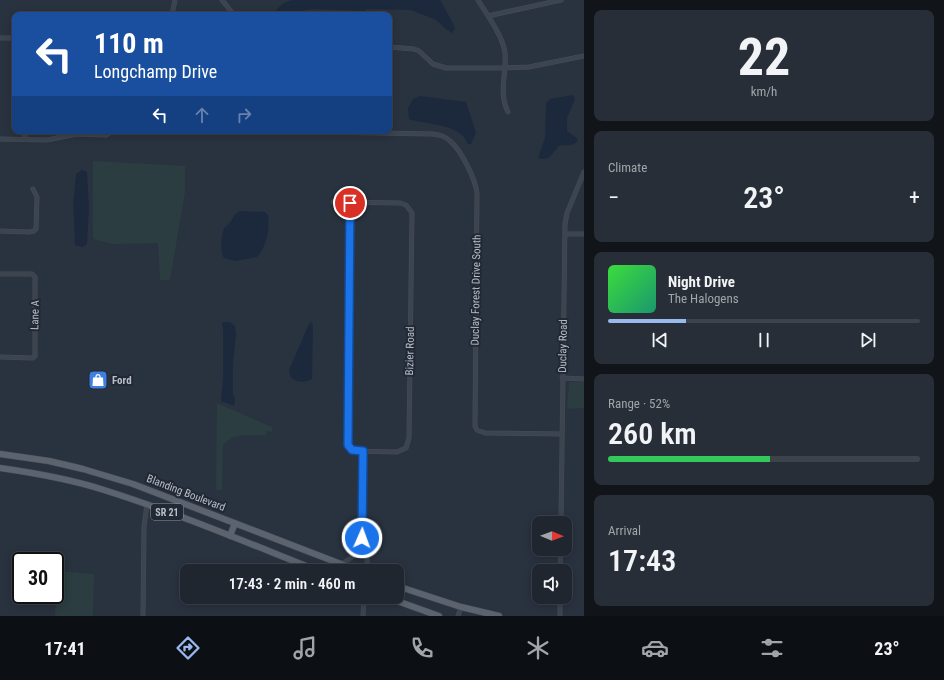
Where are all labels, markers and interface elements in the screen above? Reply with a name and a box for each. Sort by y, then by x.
text: 110 m [94,27,164,60]
text: 22 [738,27,790,88]
icon: left [28,28,80,80]
text: Longchamp Drive [94,61,217,82]
text: km/h [751,84,777,99]
icon: left [149,104,171,126]
icon: ahead [191,104,213,126]
icon: right [233,104,255,126]
text: Climate [608,160,647,175]
text: 23° [743,180,785,215]
text: − [608,185,619,210]
text: + [909,185,920,210]
pin [333,186,367,220]
icon: arrive [339,192,361,214]
street label: Duclay Forest Drive South [469,234,483,346]
text: Night Drive [668,273,735,291]
text: The Halogens [668,291,739,306]
street label: Lane A [28,299,42,330]
street label: Duclay Road [556,319,570,373]
street label: Bizier Road [403,326,417,376]
icon: previous [649,329,671,351]
icon: pause [753,329,775,351]
icon: next [857,329,879,351]
shop icon: Ford [87,369,109,391]
place label: Ford [112,374,132,387]
text: Range · 52% [608,396,670,411]
text: 260 km [608,416,697,451]
street label: Blanding Boulevard [145,472,227,514]
road number: SR 21 [151,504,183,520]
north arrow [532,516,572,556]
map controls [532,516,572,604]
position arrow [341,517,383,559]
text: Arrival [608,523,641,538]
text: 17:43 [608,543,676,578]
speed limit sign: 30 [12,552,64,604]
button: sound [532,564,572,604]
text: 17:43 · 2 min · 460 m [229,575,355,593]
icon: directions [174,634,202,662]
icon: music [291,634,319,662]
icon: phone [408,634,436,662]
icon: climate [524,634,552,662]
icon: car [641,634,669,662]
icon: filters [758,634,786,662]
text: 17:41 [44,638,86,659]
text: 23° [874,638,900,659]

